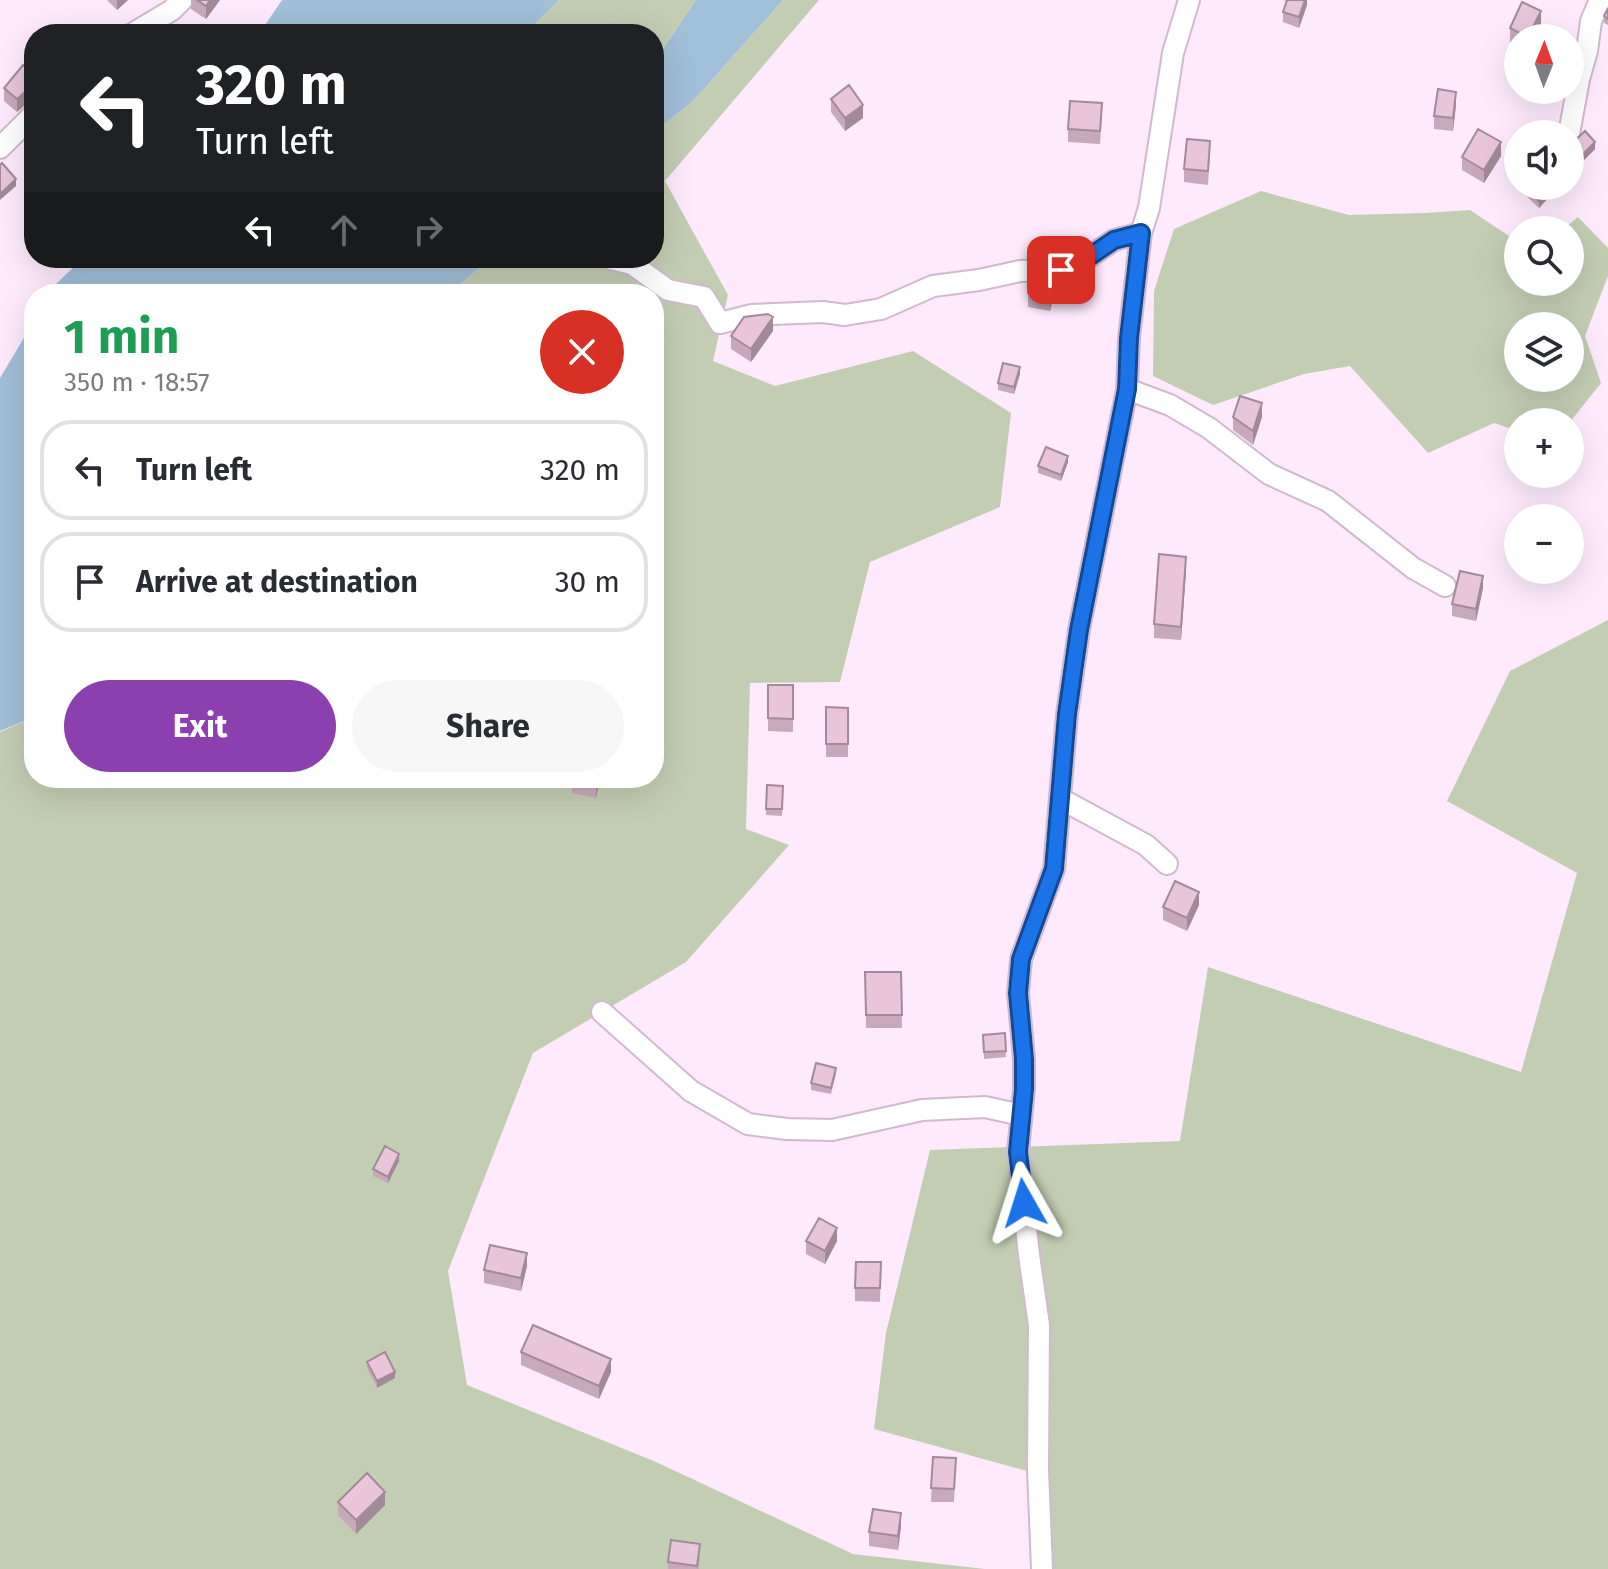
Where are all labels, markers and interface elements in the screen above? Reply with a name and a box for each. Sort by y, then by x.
north arrow [1504,24,1584,104]
map controls [1504,24,1584,584]
text: 320 m [196,52,347,119]
icon: left [64,56,168,160]
text: Turn left [196,120,334,164]
button: sound [1504,120,1584,200]
icon: left [238,208,282,252]
icon: ahead [322,208,366,252]
icon: right [406,208,450,252]
button: search [1504,216,1584,296]
pin [1027,236,1095,304]
icon: arrive [1039,248,1083,292]
text: 1 min [64,308,179,366]
button: close [540,310,624,394]
button: layers [1504,312,1584,392]
text: 350 m · 18:57 [64,367,210,398]
button: + [1504,408,1584,488]
icon: left [68,448,112,492]
text: Turn left [136,452,252,488]
text: 320 m [540,452,620,488]
button: − [1504,504,1584,584]
icon: arrive [68,560,112,604]
text: Arrive at destination [136,564,418,600]
text: 30 m [555,564,620,600]
button: Exit [64,680,336,772]
button: Share [352,680,624,772]
position arrow [982,1161,1066,1245]

